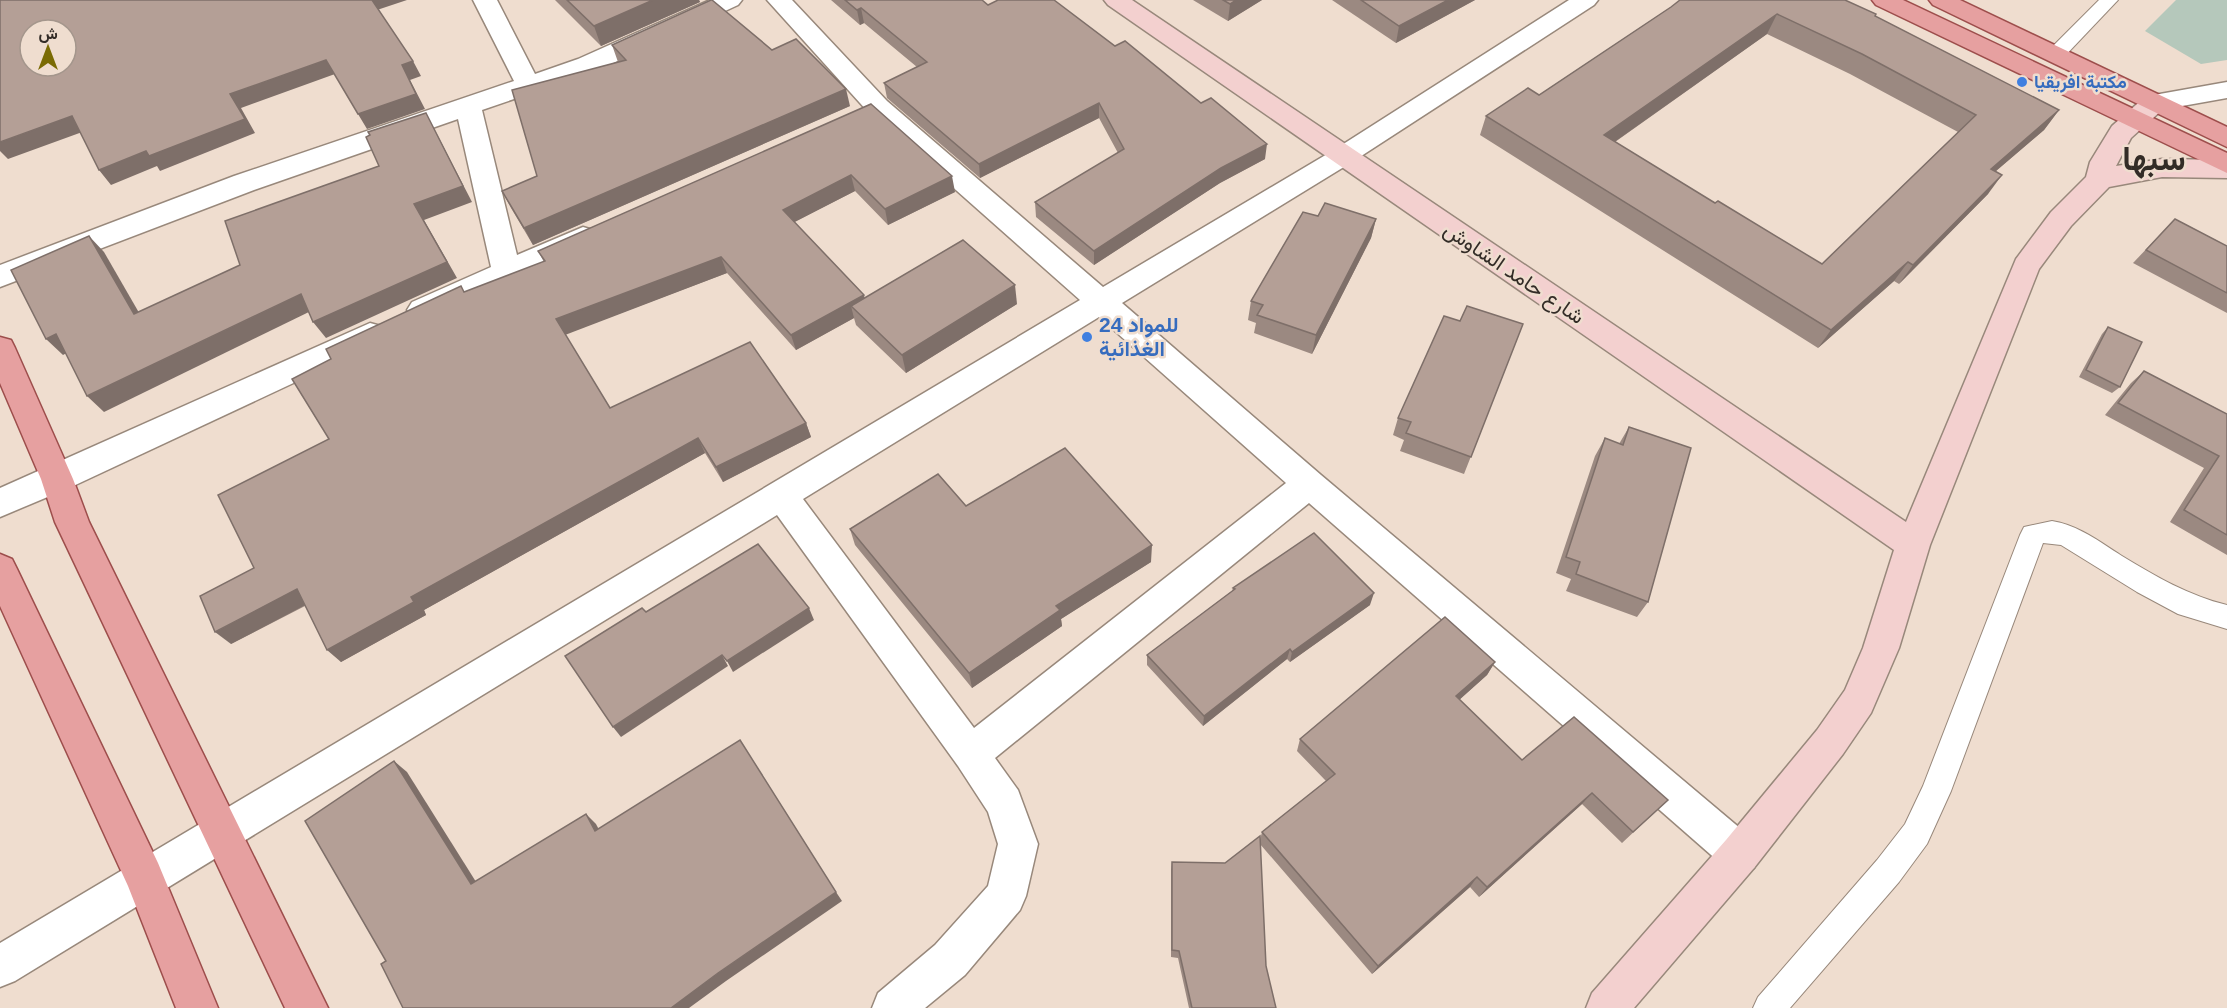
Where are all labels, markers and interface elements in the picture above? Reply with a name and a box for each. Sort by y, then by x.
north arrow [18,18,78,78]
text: ش [38,25,58,43]
place label: مكتبة افريقيا [2034,72,2127,93]
marker: مكتبة افريقيا [2015,75,2029,89]
district label: سبها [2122,140,2186,179]
street label: شارع حامد الشاوش [1438,217,1589,330]
place label: 24 للمواد الغذائية [1099,313,1179,361]
marker: 24 للمواد الغذائية [1080,330,1094,344]

